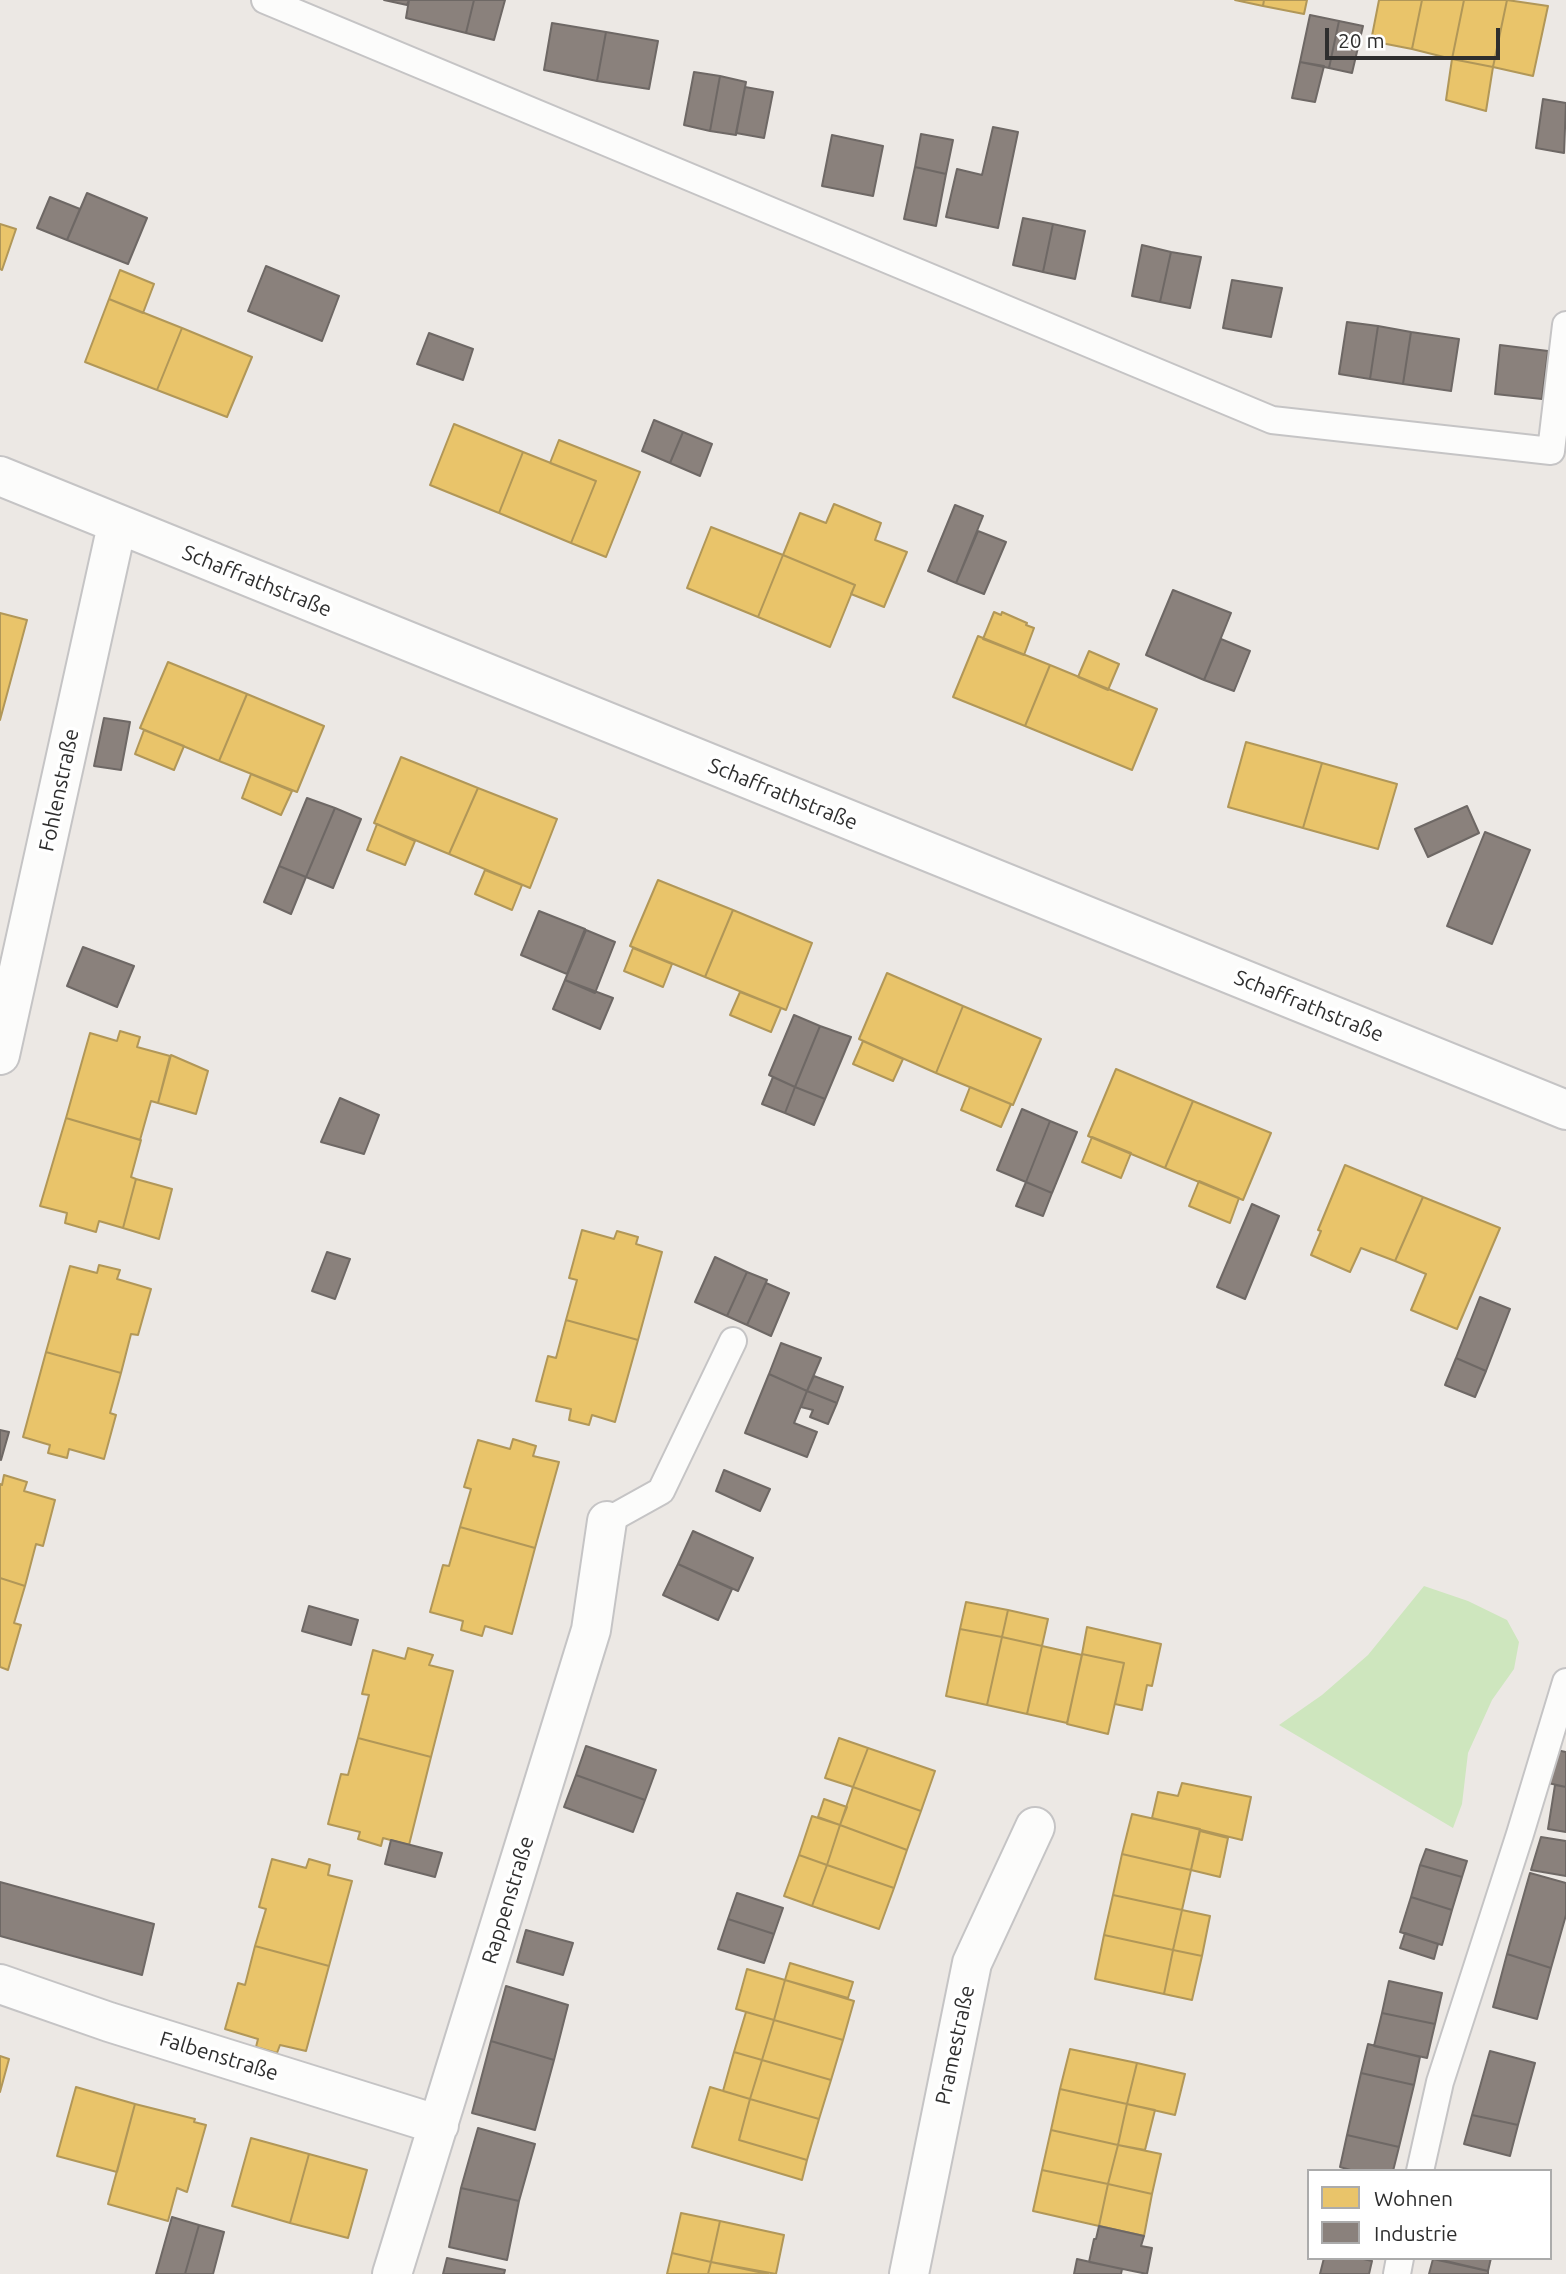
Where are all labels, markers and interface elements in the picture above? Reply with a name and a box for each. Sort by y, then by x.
scale bar [1328,14,1503,58]
text: 20 m [1338,28,1385,52]
street label: Schaffrathstraße [179,540,335,622]
street label: Fohlenstraße [34,726,84,854]
street label: Schaffrathstraße [705,753,861,835]
street label: Schaffrathstraße [1231,965,1387,1047]
street label: Rappenstraße [477,1833,539,1967]
street label: Pramestraße [930,1983,980,2107]
street label: Falbenstraße [157,2026,281,2086]
legend [1307,2169,1552,2260]
text: Wohnen [1374,2186,1453,2210]
text: Industrie [1374,2221,1458,2245]

